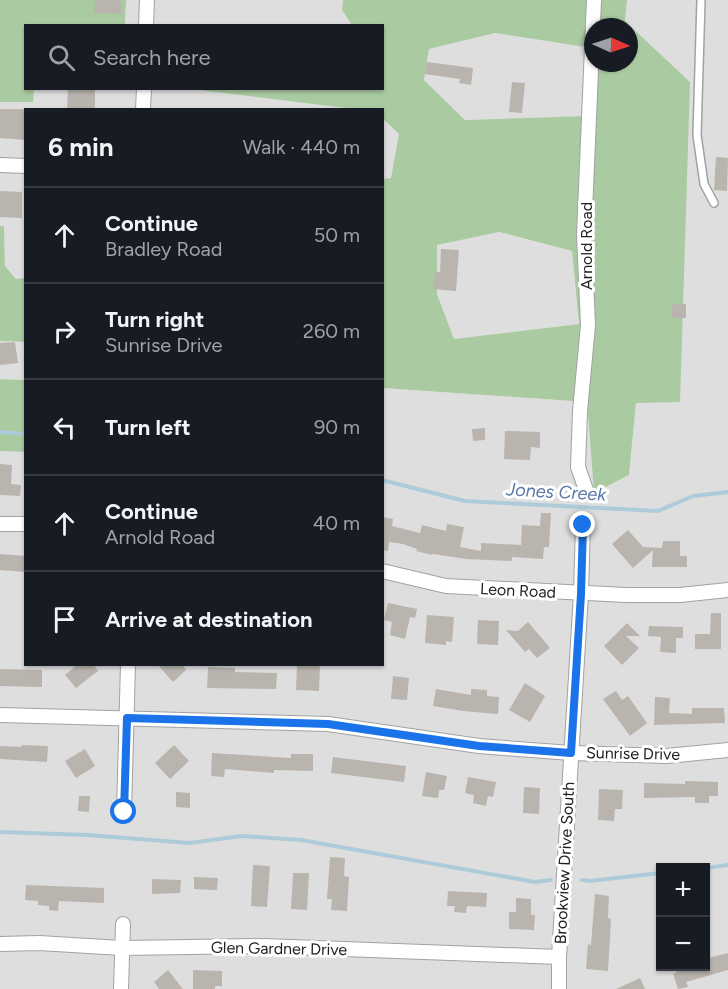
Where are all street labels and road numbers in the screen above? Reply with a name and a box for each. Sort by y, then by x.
street label: Arnold Road [577,202,596,290]
street label: Leon Road [479,579,556,602]
street label: Sunrise Drive [586,743,680,764]
street label: Brookview Drive South [551,781,578,945]
street label: Glen Gardner Drive [211,938,348,959]

